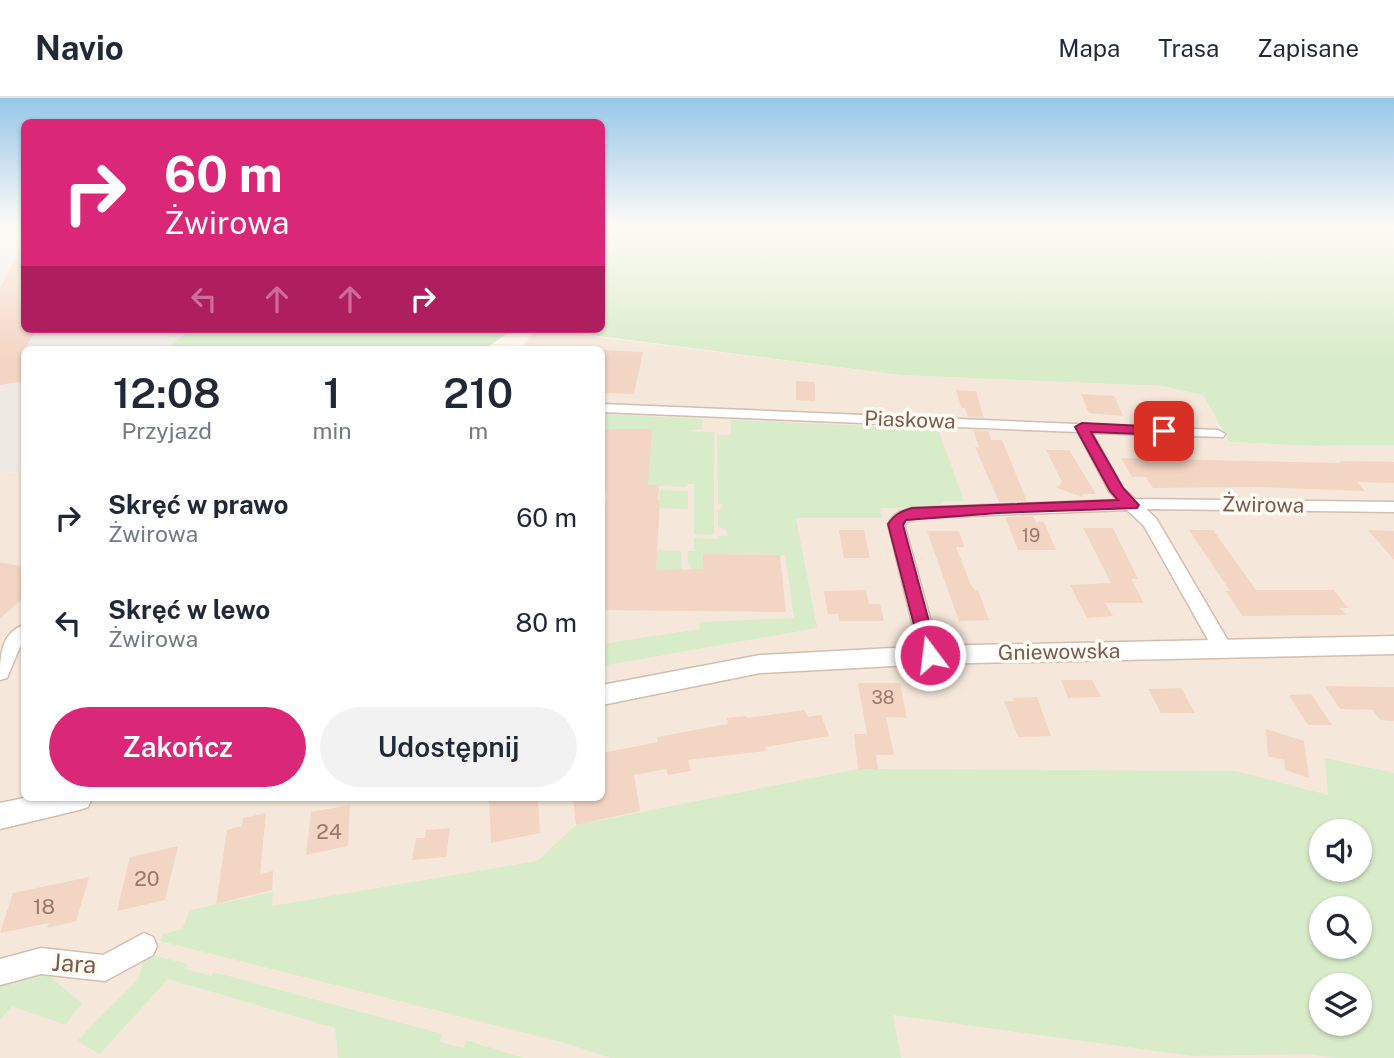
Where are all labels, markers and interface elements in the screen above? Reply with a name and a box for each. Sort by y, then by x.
text: Navio [35,29,124,67]
text: Mapa [1058,34,1120,62]
text: Trasa [1158,34,1219,62]
text: Zapisane [1257,34,1359,62]
text: 60 m [164,145,283,203]
icon: right [49,147,140,238]
text: Żwirowa [164,204,289,241]
icon: left [185,280,223,318]
icon: ahead [258,280,296,318]
icon: ahead [331,280,369,318]
icon: right [404,280,442,318]
text: 12:08 [113,368,221,417]
text: 1 [323,368,341,417]
text: 210 [443,368,513,417]
pin [1134,401,1194,461]
street label: Piaskowa [864,405,956,434]
icon: arrive [1145,412,1183,450]
text: Przyjazd [122,417,212,444]
text: min [312,417,352,444]
text: m [468,417,488,444]
text: Skręć w prawo [108,489,288,520]
street label: Żwirowa [1222,491,1304,518]
icon: right [49,499,87,537]
text: 60 m [516,502,577,533]
text: Żwirowa [108,520,198,547]
house number: 19 [1022,525,1040,546]
text: Skręć w lewo [108,594,270,625]
icon: left [49,604,87,642]
text: 80 m [516,607,577,638]
position arrow [893,618,967,692]
text: Żwirowa [108,625,198,652]
street label: Gniewowska [998,638,1120,665]
house number: 38 [872,687,894,708]
button: Zakończ [49,707,306,787]
button: Udostępnij [320,707,577,787]
house number: 24 [316,819,342,844]
map controls [1309,819,1372,1036]
button: sound [1309,819,1372,882]
house number: 20 [134,866,160,891]
house number: 18 [33,894,55,919]
button: search [1309,896,1372,959]
street label: Jara [51,947,97,979]
button: layers [1309,973,1372,1036]

